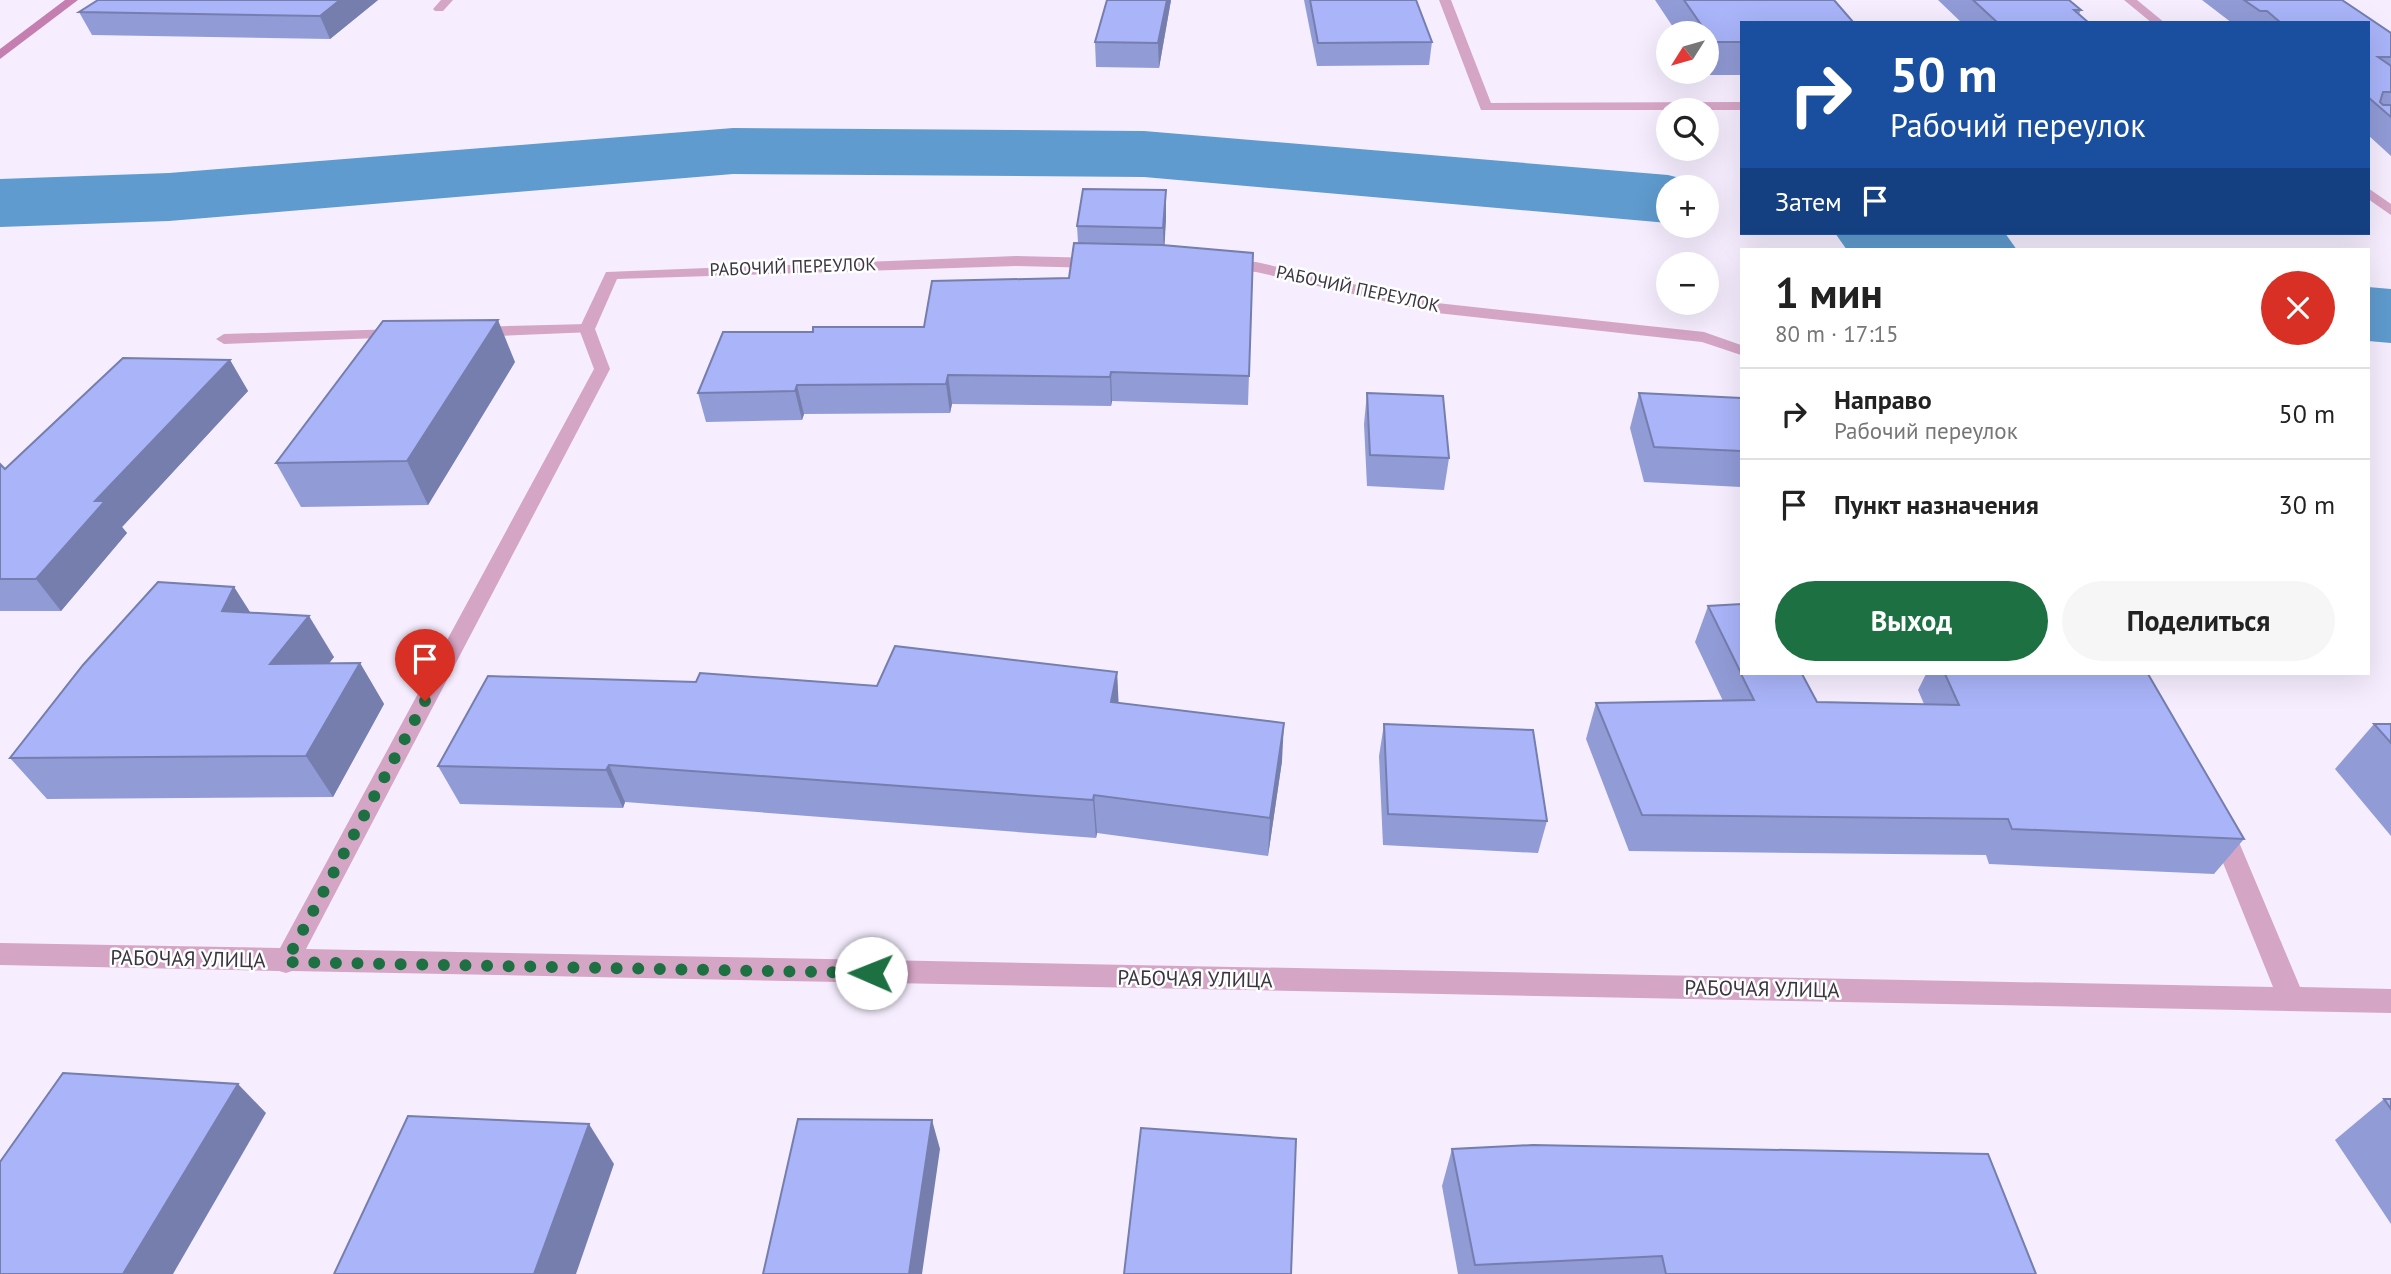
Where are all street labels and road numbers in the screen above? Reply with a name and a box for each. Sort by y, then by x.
street label: РАБОЧИЙ ПЕРЕУЛОК [709,252,877,281]
street label: РАБОЧИЙ ПЕРЕУЛОК [1274,260,1442,317]
street label: РАБОЧАЯ УЛИЦА [110,944,267,973]
street label: РАБОЧАЯ УЛИЦА [1117,964,1274,993]
street label: РАБОЧАЯ УЛИЦА [1684,974,1841,1003]

